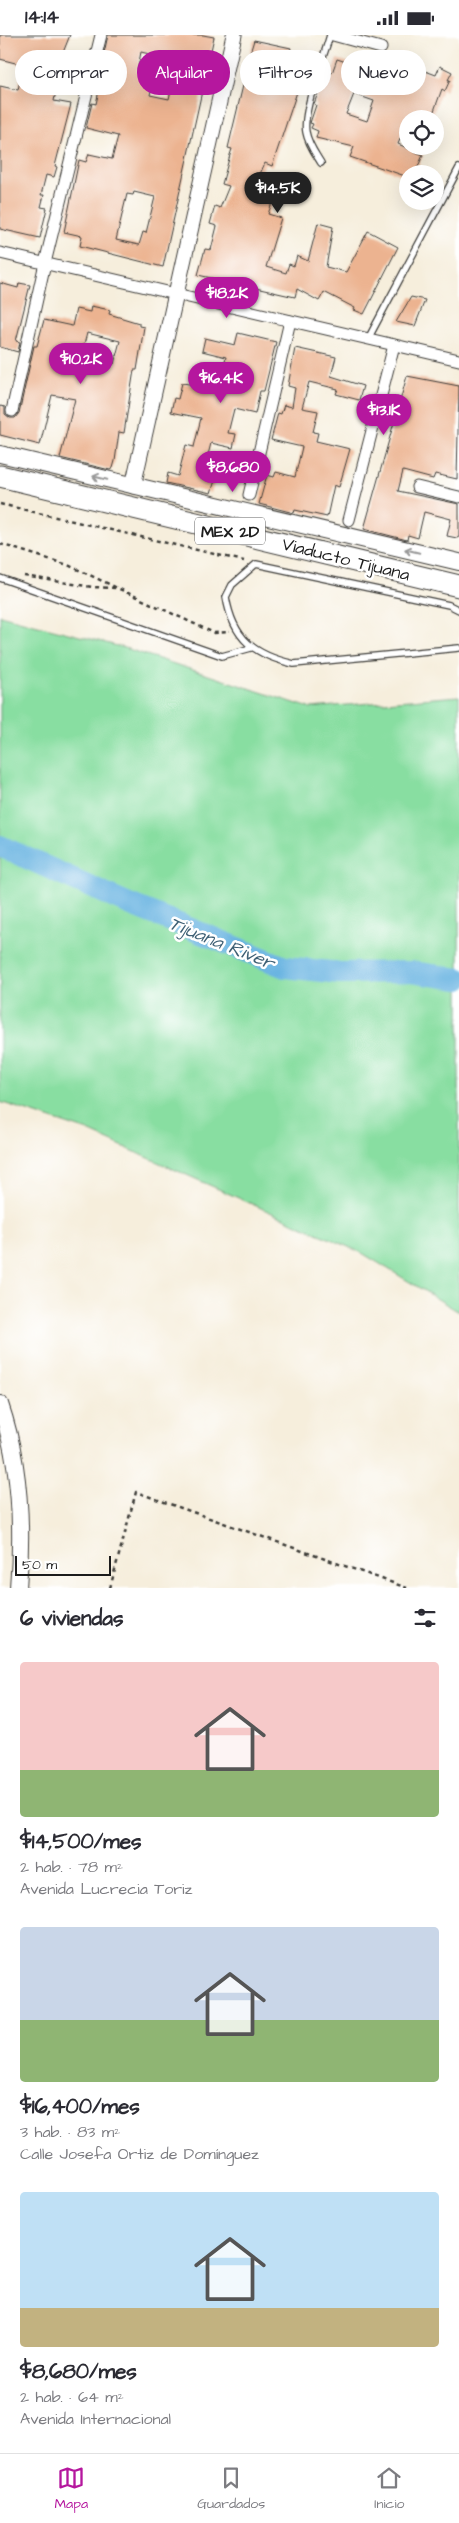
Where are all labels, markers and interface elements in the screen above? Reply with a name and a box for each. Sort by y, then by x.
text: 14:14 [25,4,59,31]
chip: Comprar [15,50,127,95]
chip: Alquilar [137,50,230,95]
chip: Filtros [240,50,331,95]
chip: Nuevo [341,50,426,95]
map controls [399,110,444,210]
button: locate [399,110,444,155]
button: layers [399,165,444,210]
pin: $14.5K [237,171,319,214]
text: $14.5K [255,177,301,199]
pin: $18.2K [186,277,268,319]
text: $18.2K [206,282,248,304]
pin: $10.2K [40,343,122,385]
text: $10.2K [60,348,102,370]
pin: $16.4K [180,361,262,404]
text: $16.4K [199,367,243,389]
pin: $13.1K [343,393,425,436]
text: $13.1K [367,399,401,421]
pin: $8,680 [192,451,274,493]
text: $8,680 [207,456,259,478]
one-way arrow [92,473,108,482]
road number: MEX 2D [195,517,265,545]
street label: Viaducto Tijuana [279,531,413,587]
one-way arrow [404,546,420,555]
water label: Tijuana River [165,910,280,978]
scale bar [15,1553,111,1576]
text: 50 m [22,1555,57,1575]
text: 6 viviendas [20,1604,124,1633]
icon: filters [411,1604,439,1632]
icon: home [185,1694,275,1784]
text: $14,500/mes [20,1827,142,1856]
text: 2 hab. · 78 m² [20,1856,123,1878]
text: Avenida Lucrecia Toriz [20,1878,192,1900]
icon: home [185,1959,275,2049]
text: $16,400/mes [20,2092,140,2121]
text: 3 hab. · 83 m² [20,2121,120,2143]
text: Calle Josefa Ortiz de Domínguez [20,2143,259,2165]
icon: home [185,2224,275,2314]
text: $8,680/mes [20,2357,137,2386]
text: 2 hab. · 64 m² [20,2386,124,2408]
text: Avenida Internacional [20,2408,171,2430]
tab: Mapa [55,2464,88,2514]
tab: Guardados [197,2464,265,2514]
tab: Inicio [374,2464,404,2514]

